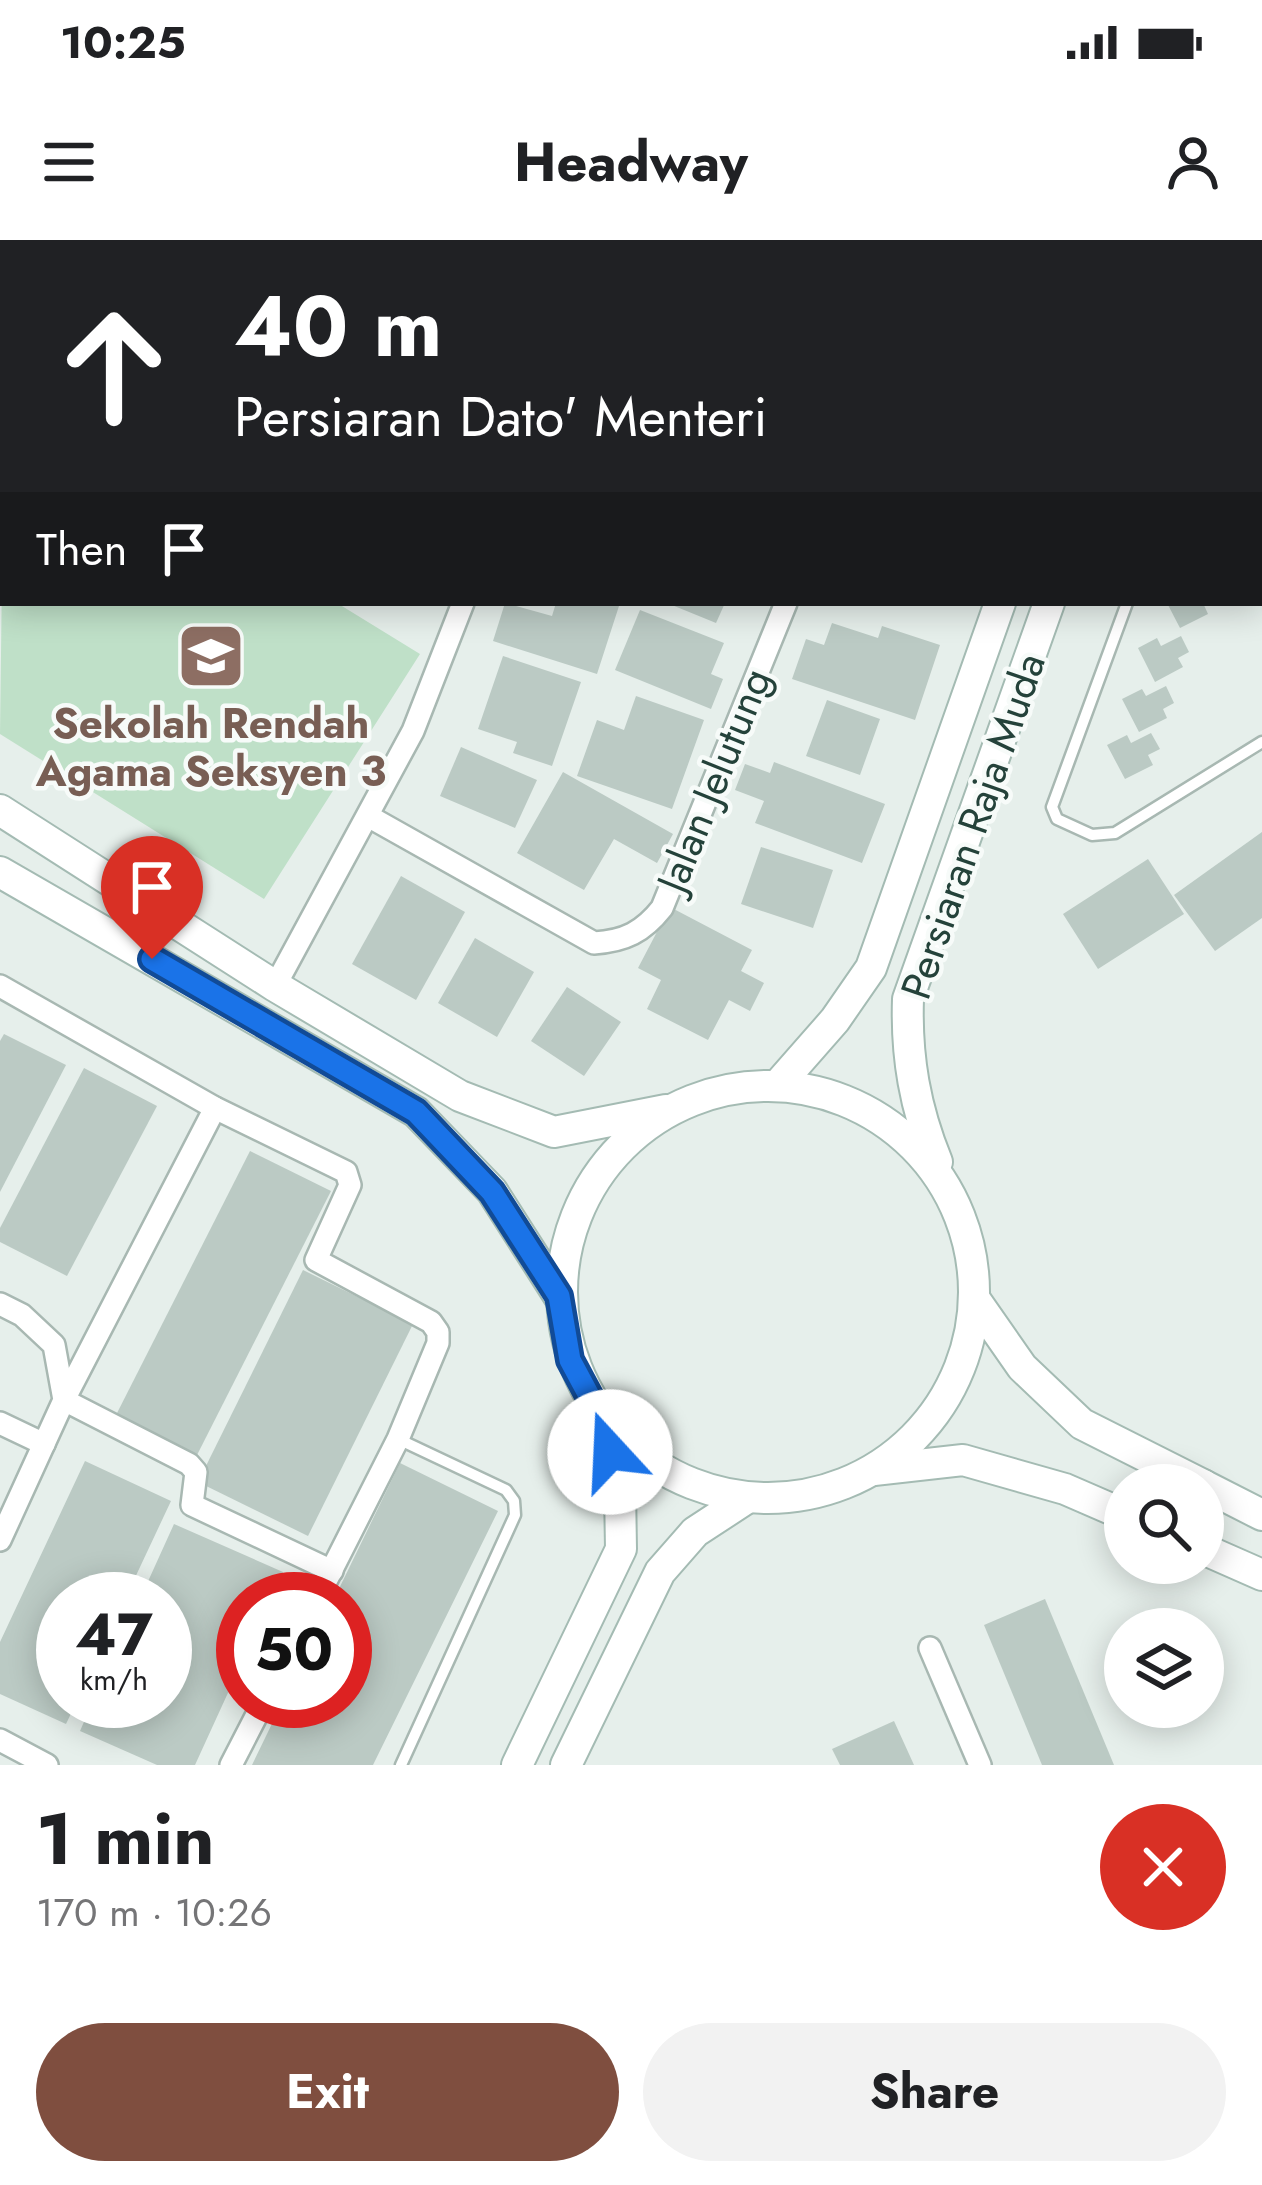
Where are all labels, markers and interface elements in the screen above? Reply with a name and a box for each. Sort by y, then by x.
text: 10:25 [60,10,186,75]
text: Headway [514,123,748,201]
icon: menu [36,129,102,195]
icon: person [1160,129,1226,195]
text: 40 m [234,266,442,388]
icon: ahead [36,288,192,444]
text: Persiaran Dato' Menteri [234,378,767,456]
icon: arrive [151,516,217,582]
text: Then [36,517,127,582]
school or university icon: Sekolah Rendah Agama Seksyen 3 [176,621,246,691]
street label: Persiaran Raja Muda [885,645,1061,1007]
street label: Jalan Jelutung [640,659,787,906]
place label: Sekolah Rendah Agama Seksyen 3 [35,693,386,802]
pin [101,836,203,959]
icon: arrive [119,854,185,920]
position arrow [547,1389,673,1515]
map controls [1104,1464,1224,1728]
button: search [1104,1464,1224,1584]
speed limit sign: 50 [216,1572,372,1728]
text: 47 [75,1591,153,1678]
button: layers [1104,1608,1224,1728]
text: km/h [80,1658,148,1701]
text: 1 min [36,1787,215,1891]
button: close [1100,1804,1226,1930]
text: 170 m · 10:26 [36,1884,272,1941]
button: Exit [36,2023,619,2161]
button: Share [643,2023,1226,2161]

